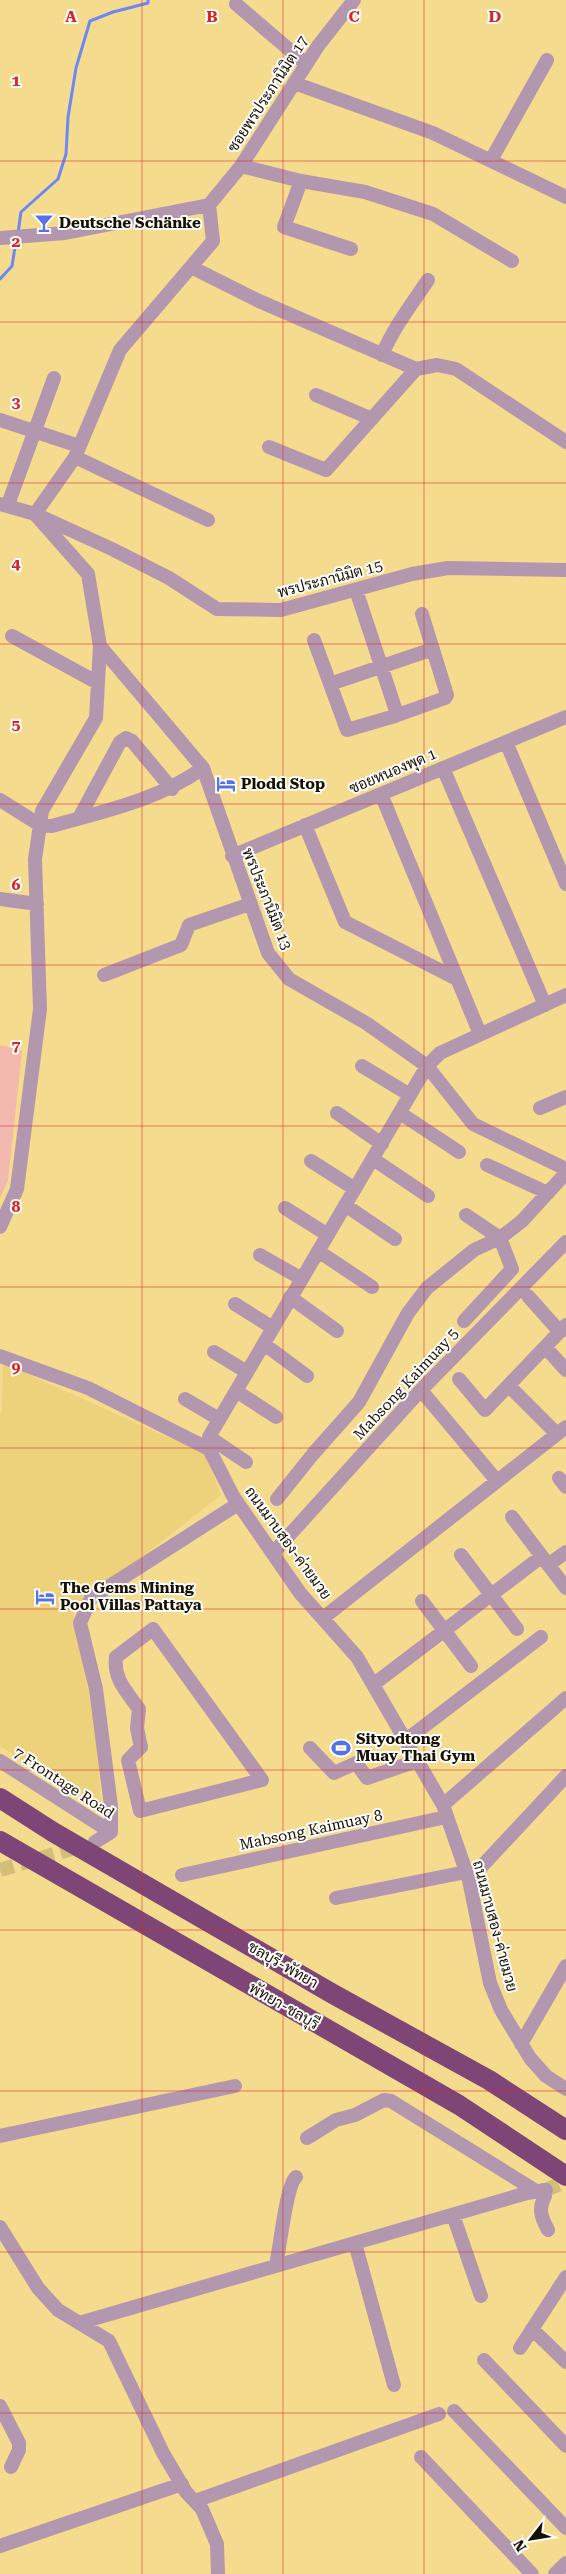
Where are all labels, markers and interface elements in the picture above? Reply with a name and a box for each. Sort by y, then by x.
text: A [65,7,77,26]
text: B [206,7,218,26]
text: C [348,7,360,26]
text: D [489,7,502,26]
street label: ซอยพรประภานิมิต 17 [224,33,312,155]
text: 1 [12,71,21,90]
bar icon: Deutsche Schänke [33,212,55,234]
place label: Deutsche Schänke [59,214,201,232]
text: 2 [12,232,21,251]
text: 3 [12,393,21,412]
text: 4 [12,554,21,573]
street label: พรประภานิมิต 15 [275,556,385,602]
text: 5 [12,715,21,734]
street label: ซอยหนองพุด 1 [347,745,440,799]
hotel icon: Plodd Stop [215,773,237,795]
place label: Plodd Stop [241,775,325,793]
street label: พรประภานิมิต 13 [238,845,296,953]
text: 6 [12,875,21,894]
text: 7 [12,1036,21,1055]
text: 8 [12,1197,21,1216]
street label: Mabsong Kaimuay 5 [350,1325,462,1443]
text: 9 [12,1358,21,1377]
street label: ถนนมาบสอง-ค่ายมวย [241,1482,336,1603]
place label: The Gems Mining Pool Villas Pattaya [60,1579,202,1614]
hotel icon: The Gems Mining Pool Villas Pattaya [34,1586,56,1608]
place label: Sityodtong Muay Thai Gym [356,1730,476,1765]
sports icon: Sityodtong Muay Thai Gym [330,1737,352,1759]
street label: 7 Frontage Road [10,1744,118,1823]
street label: Mabsong Kaimuay 8 [238,1806,384,1854]
street label: ถนนมาบสอง-ค่ายมวย [469,1858,522,1994]
street label: ชลบุรี-พัทยา [244,1937,322,1994]
street label: พัทยา-ชลบุรี [245,1978,323,2035]
north arrow [506,2514,556,2564]
text: N [510,2537,529,2554]

